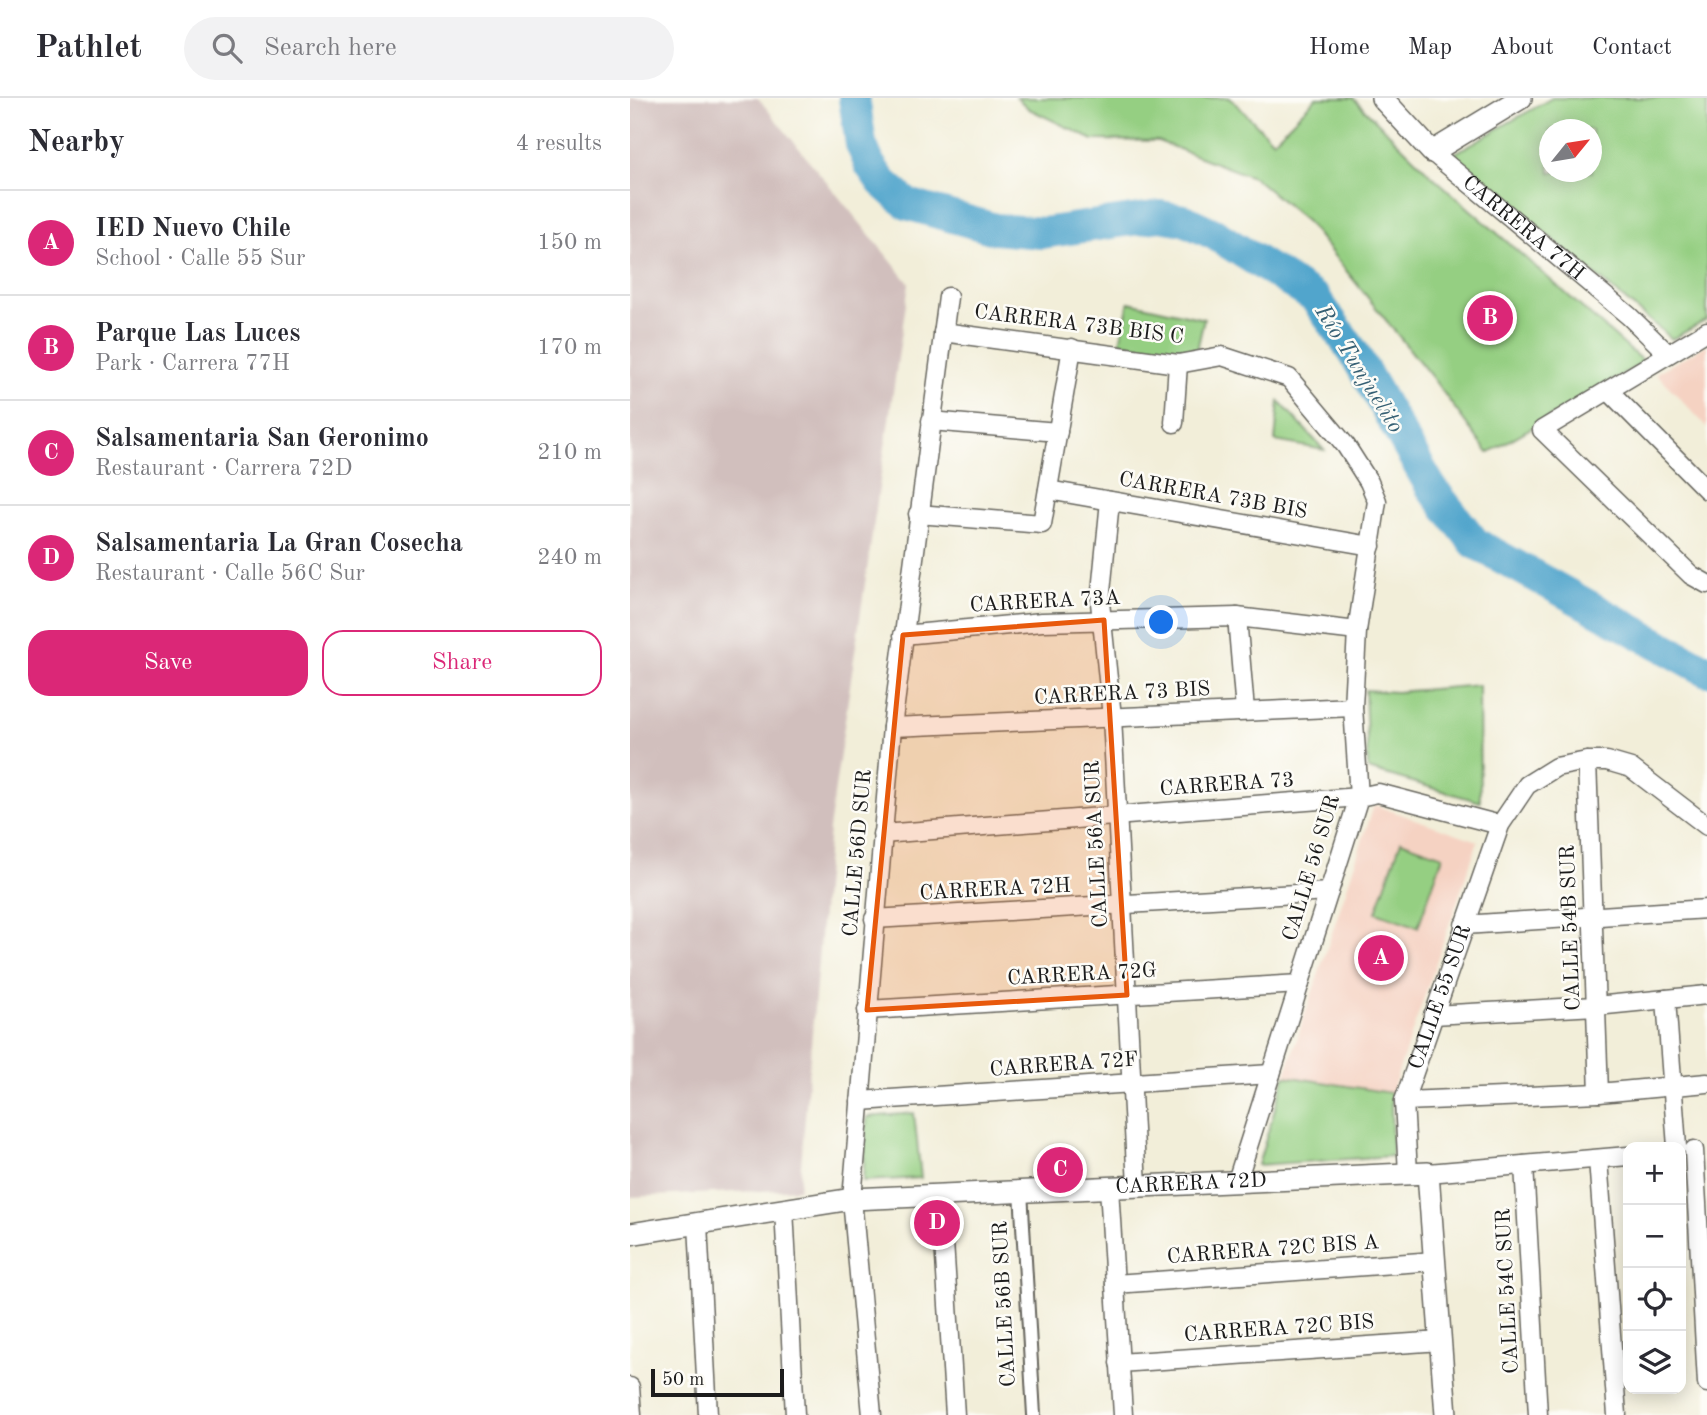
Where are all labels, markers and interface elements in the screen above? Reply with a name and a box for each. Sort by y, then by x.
search box [184,17,674,80]
icon: search [208,29,246,67]
text: Pathlet [35,32,142,65]
text: Search here [264,35,397,61]
text: Home [1309,36,1370,60]
text: Map [1408,36,1452,60]
text: About [1490,36,1554,60]
text: Contact [1592,36,1672,60]
north arrow [1539,119,1602,182]
text: Nearby [28,128,125,158]
text: 4 results [516,132,602,155]
street label: CARRERA 77H [1459,172,1588,285]
text: IED Nuevo Chile [95,216,291,242]
text: A [42,231,60,254]
text: 150 m [537,231,602,254]
text: School · Calle 55 Sur [95,247,305,270]
pin: B [1467,292,1513,344]
water label: Río Tunjuelito [1309,300,1407,437]
street label: CARRERA 73B BIS C [973,302,1185,348]
text: Parque Las Luces [95,321,301,347]
text: B [43,336,59,359]
text: 170 m [537,336,602,359]
text: Park · Carrera 77H [95,352,290,375]
text: Salsamentaria San Geronimo [95,426,429,452]
text: C [43,441,59,464]
text: 210 m [537,441,602,464]
text: Restaurant · Carrera 72D [95,457,352,480]
street label: CARRERA 73B BIS [1117,469,1309,523]
text: Salsamentaria La Gran Cosecha [95,531,463,557]
text: D [42,546,60,569]
text: 240 m [537,546,602,569]
text: Restaurant · Calle 56C Sur [95,562,365,585]
street label: CARRERA 73A [969,588,1121,616]
your location [1144,605,1178,639]
button: Save [28,630,308,696]
button: Share [322,630,602,696]
street label: CARRERA 73 BIS [1033,679,1211,709]
street label: CALLE 56A SUR [1082,760,1112,928]
street label: CALLE 56D SUR [840,768,876,938]
street label: CARRERA 73 [1159,770,1295,800]
street label: CALLE 56 SUR [1280,792,1344,944]
street label: CALLE 54B SUR [1558,845,1584,1011]
street label: CARRERA 72H [919,876,1071,904]
street label: CALLE 55 SUR [1405,922,1475,1072]
pin: A [1358,932,1404,984]
street label: CARRERA 72G [1007,961,1157,989]
street label: CARRERA 72F [989,1049,1139,1081]
map controls [1623,1142,1686,1394]
button: + [1623,1142,1686,1205]
pin: C [1037,1144,1083,1196]
street label: CARRERA 72D [1115,1170,1267,1198]
pin: D [914,1197,960,1249]
button: − [1623,1205,1686,1268]
street label: CALLE 54C SUR [1493,1208,1523,1374]
street label: CALLE 56B SUR [990,1220,1020,1388]
street label: CARRERA 72C BIS A [1166,1232,1380,1268]
button: locate [1623,1268,1686,1331]
street label: CARRERA 72C BIS [1183,1312,1375,1346]
button: layers [1623,1331,1686,1394]
scale bar [651,1366,784,1398]
text: 50 m [662,1371,704,1390]

